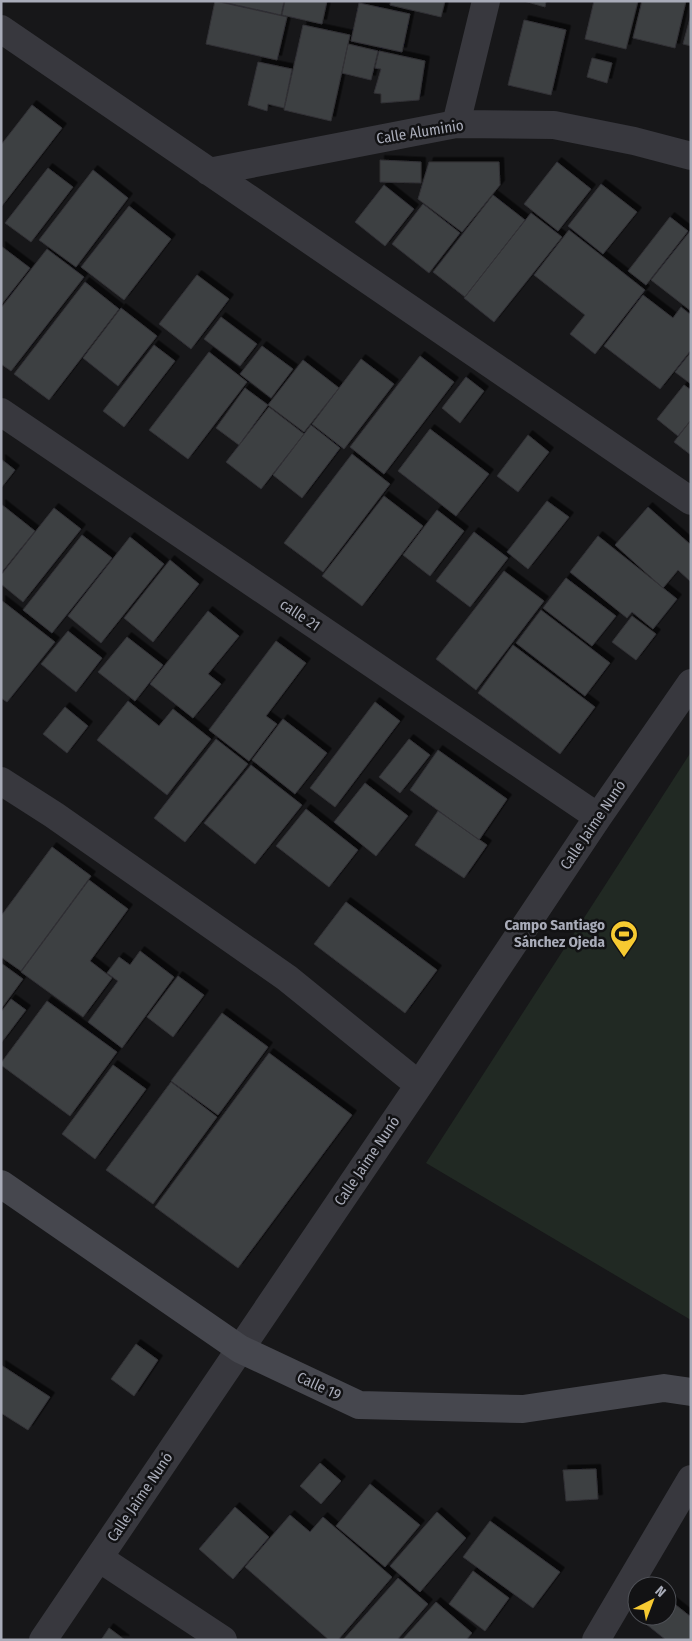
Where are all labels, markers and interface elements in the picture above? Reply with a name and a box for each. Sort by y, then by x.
street label: Calle Aluminio [375,116,465,148]
street label: calle 21 [277,595,323,635]
street label: Calle Jaime Nunó [556,777,630,873]
place label: Campo Santiago Sánchez Ojeda [504,916,606,951]
sports icon: Campo Santiago Sánchez Ojeda [609,919,639,958]
street label: Calle Jaime Nunó [330,1113,404,1209]
street label: Calle 19 [294,1368,344,1404]
street label: Calle Jaime Nunó [103,1449,177,1545]
north arrow [627,1576,677,1626]
text: N [652,1583,669,1601]

